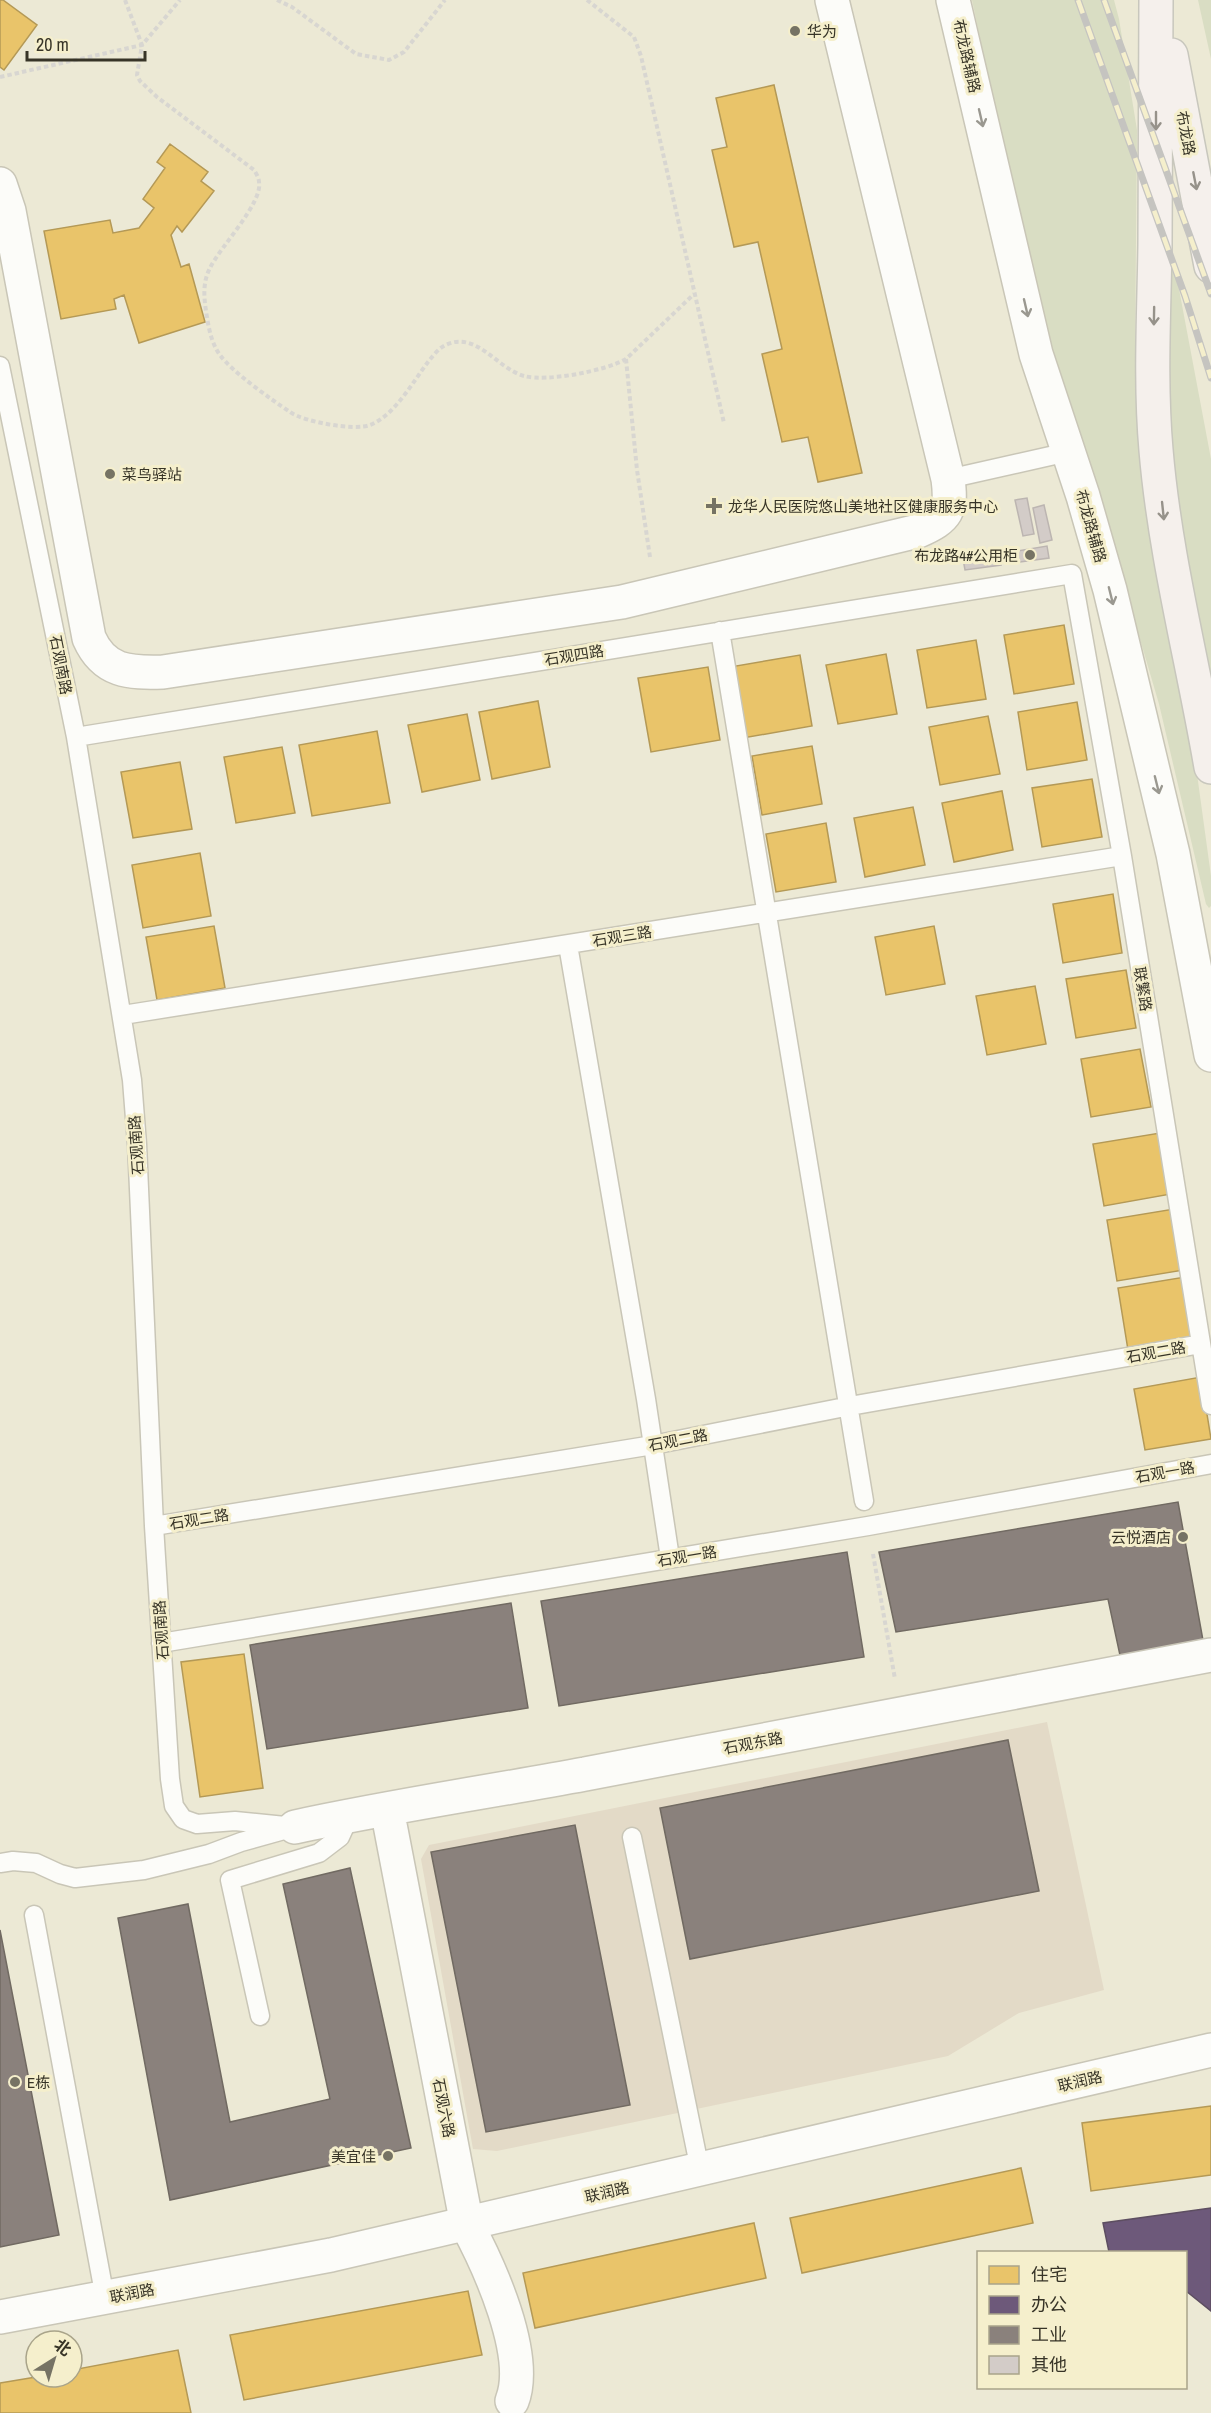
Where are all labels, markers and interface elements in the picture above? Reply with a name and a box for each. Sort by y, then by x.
street label: 布龙路辅路 [948,17,986,95]
place label: 华为 [807,21,837,42]
scale bar [27,24,146,62]
marker: 华为 [788,24,802,38]
text: 20 m [36,32,69,57]
one-way arrow [976,108,987,128]
street label: 布龙路 [1171,109,1201,157]
one-way arrow [1150,111,1162,131]
one-way arrow [1190,171,1201,191]
one-way arrow [1020,298,1032,317]
one-way arrow [1148,306,1159,326]
place label: 菜鸟驿站 [122,464,182,485]
marker: 菜鸟驿站 [103,467,117,481]
street label: 布龙路辅路 [1071,487,1111,565]
place label: 龙华人民医院悠山美地社区健康服务中心 [728,496,998,517]
marker: 龙华人民医院悠山美地社区健康服务中心 [705,497,723,515]
one-way arrow [1157,501,1168,520]
place label: 布龙路4#公用柜 [914,545,1018,566]
marker: 布龙路4#公用柜 [1023,548,1037,562]
one-way arrow [1105,586,1117,605]
street label: 石观南路 [45,634,77,696]
street label: 石观四路 [543,640,605,670]
one-way arrow [1151,775,1163,794]
street label: 石观三路 [591,921,653,951]
street label: 联繁路 [1129,965,1157,1013]
street label: 石观南路 [123,1114,149,1176]
street label: 石观二路 [1125,1336,1187,1368]
street label: 石观二路 [647,1424,709,1456]
street label: 石观一路 [1134,1456,1196,1488]
street label: 石观二路 [168,1504,230,1534]
place label: 云悦酒店 [1111,1527,1171,1548]
marker: 云悦酒店 [1176,1530,1190,1544]
street label: 石观一路 [656,1541,718,1571]
street label: 石观南路 [148,1599,174,1661]
street label: 石观东路 [722,1727,784,1759]
street label: 联润路 [1056,2066,1104,2096]
place label: E栋 [27,2072,50,2093]
marker: E栋 [8,2075,22,2089]
street label: 石观六路 [428,2077,460,2139]
place label: 美宜佳 [331,2146,376,2167]
marker: 美宜佳 [381,2149,395,2163]
street label: 联润路 [583,2177,631,2207]
legend [977,2251,1187,2389]
text: 住宅 [1031,2262,1067,2287]
street label: 联润路 [108,2278,156,2308]
text: 办公 [1031,2292,1067,2317]
text: 工业 [1031,2322,1067,2347]
north arrow [24,2329,84,2389]
text: 北 [50,2333,76,2361]
text: 其他 [1031,2352,1067,2377]

